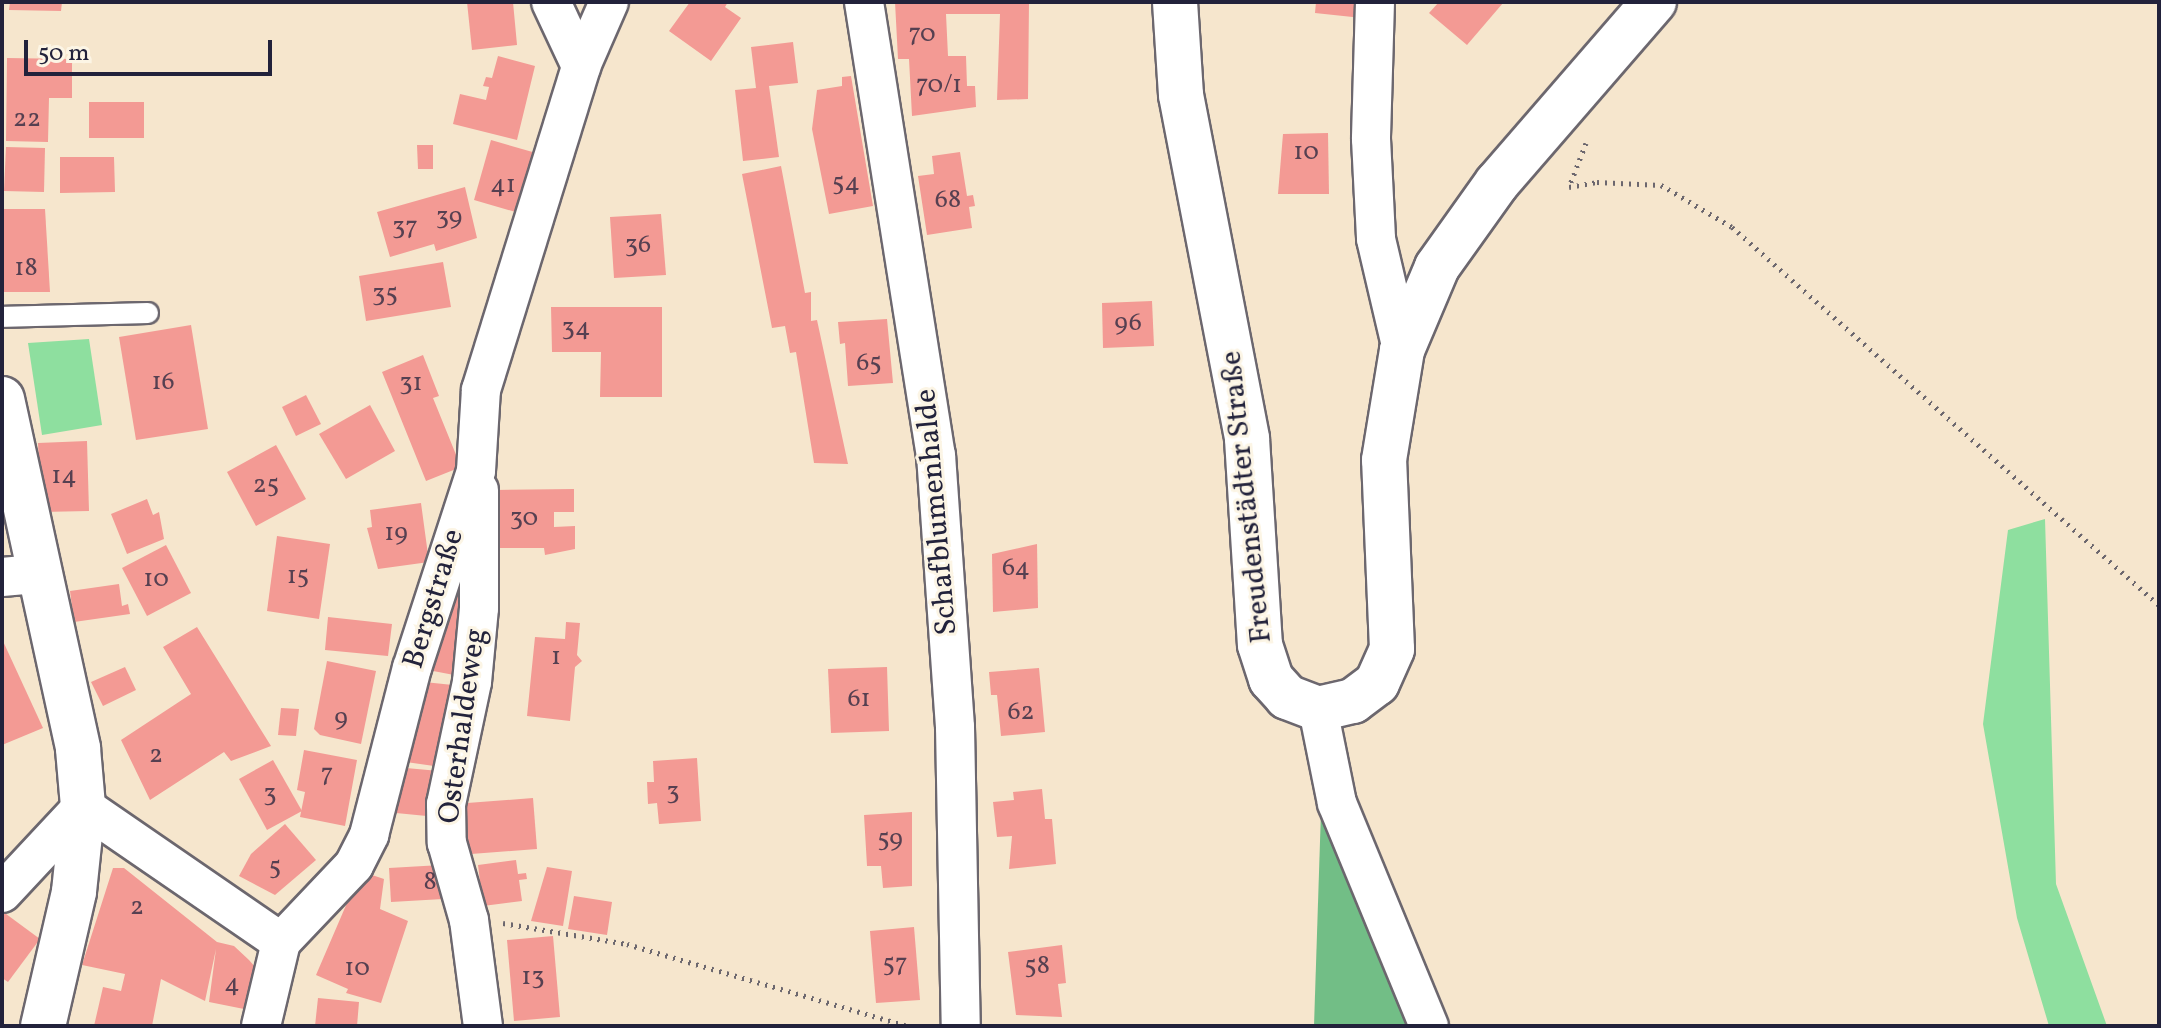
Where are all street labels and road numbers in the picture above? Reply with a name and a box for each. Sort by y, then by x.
street label: Freudenstädter Straße [1214,349,1280,645]
street label: Schafblumenhalde [908,387,966,637]
street label: Bergstraße [396,525,472,673]
street label: Osterhaldeweg [431,626,495,826]

